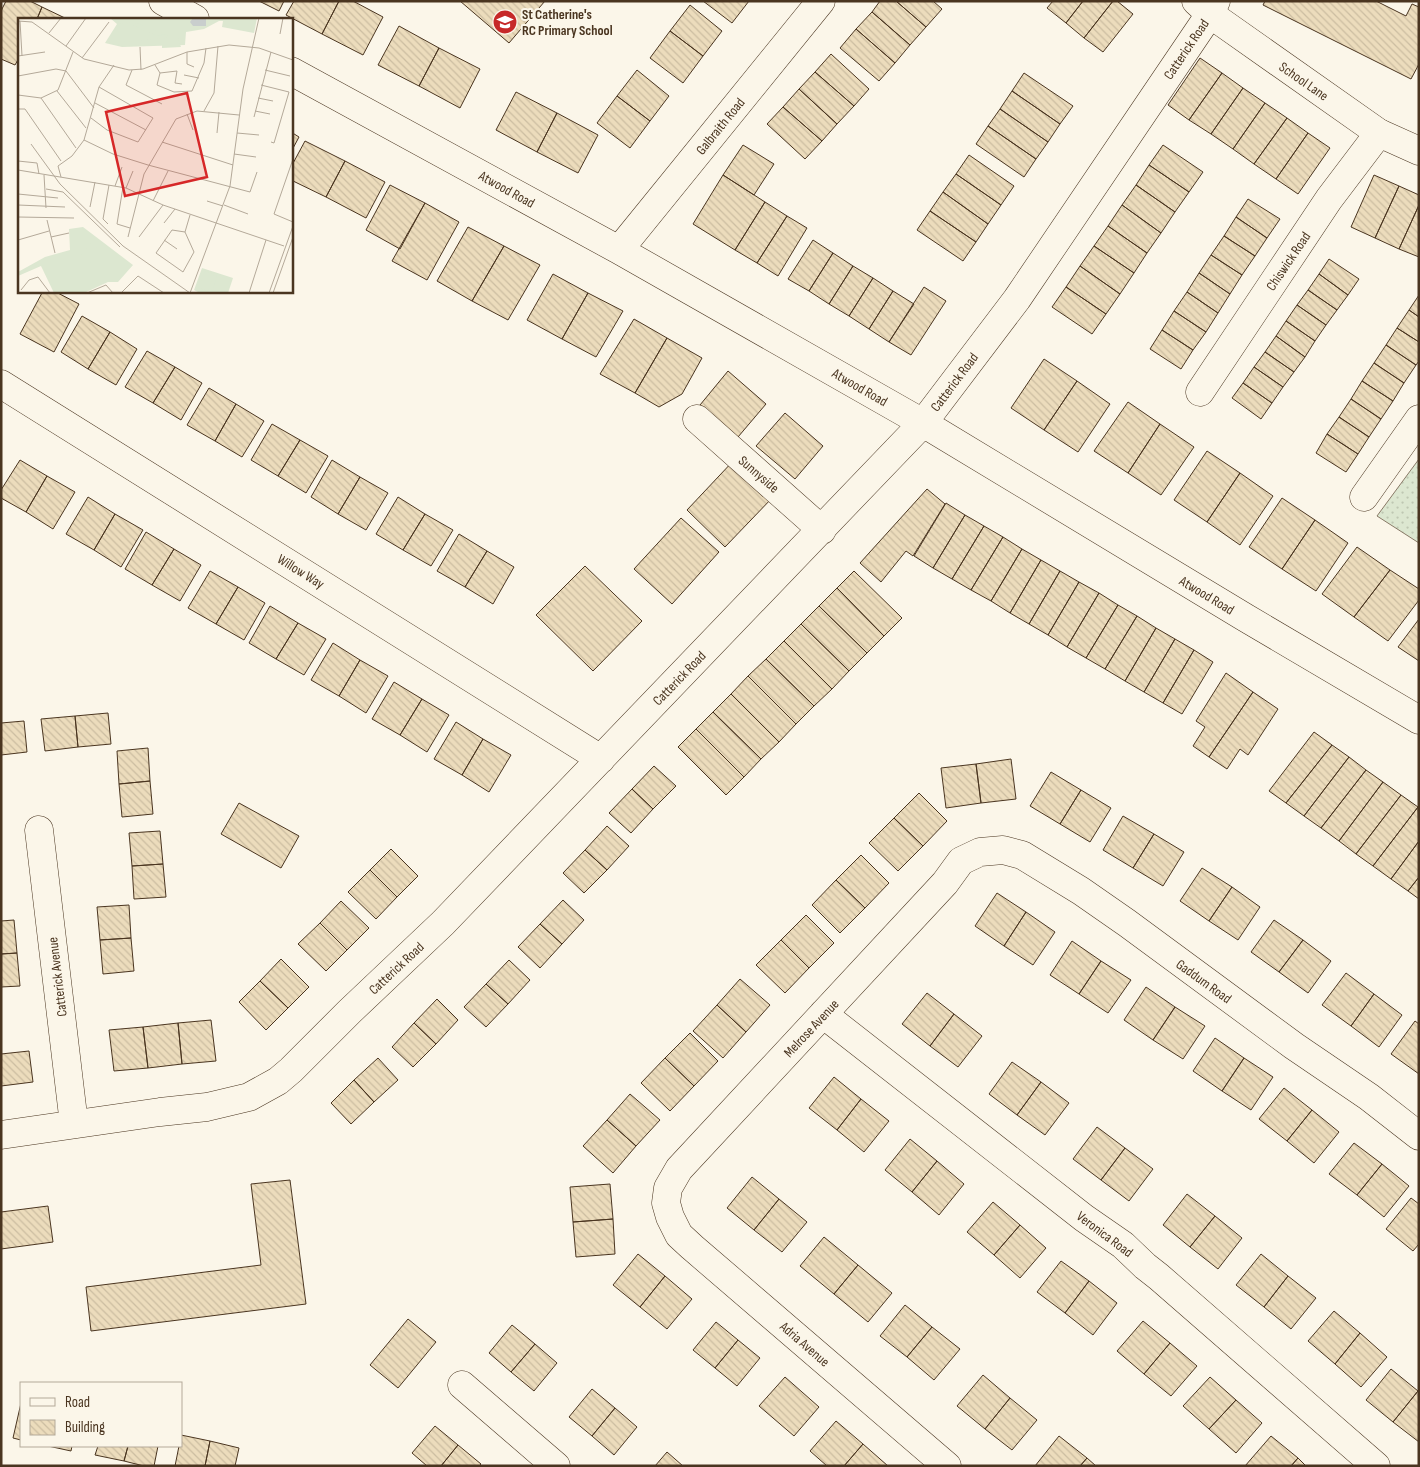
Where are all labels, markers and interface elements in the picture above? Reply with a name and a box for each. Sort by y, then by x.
place label: St Catherine's RC Primary School [522,6,613,39]
school or university icon: St Catherine's RC Primary School [492,9,518,35]
street label: Catterick Road [1160,16,1213,83]
inset map [18,18,292,292]
street label: School Lane [1276,58,1332,104]
street label: Galbraith Road [692,94,749,158]
street label: Atwood Road [475,167,538,212]
street label: Chiswick Road [1263,228,1314,294]
street label: Catterick Road [927,349,982,415]
street label: Atwood Road [828,364,891,410]
street label: Sunnyside [735,452,782,497]
street label: Willow Way [274,550,328,593]
street label: Atwood Road [1175,572,1237,619]
street label: Catterick Road [649,647,710,709]
street label: Catterick Avenue [44,936,71,1018]
street label: Catterick Road [365,938,428,998]
street label: Gaddum Road [1173,956,1235,1007]
street label: Melrose Avenue [780,996,843,1061]
street label: Veronica Road [1073,1208,1136,1261]
street label: Adria Avenue [776,1318,833,1371]
legend [20,1382,182,1447]
text: Road [65,1393,90,1412]
text: Building [65,1418,105,1437]

